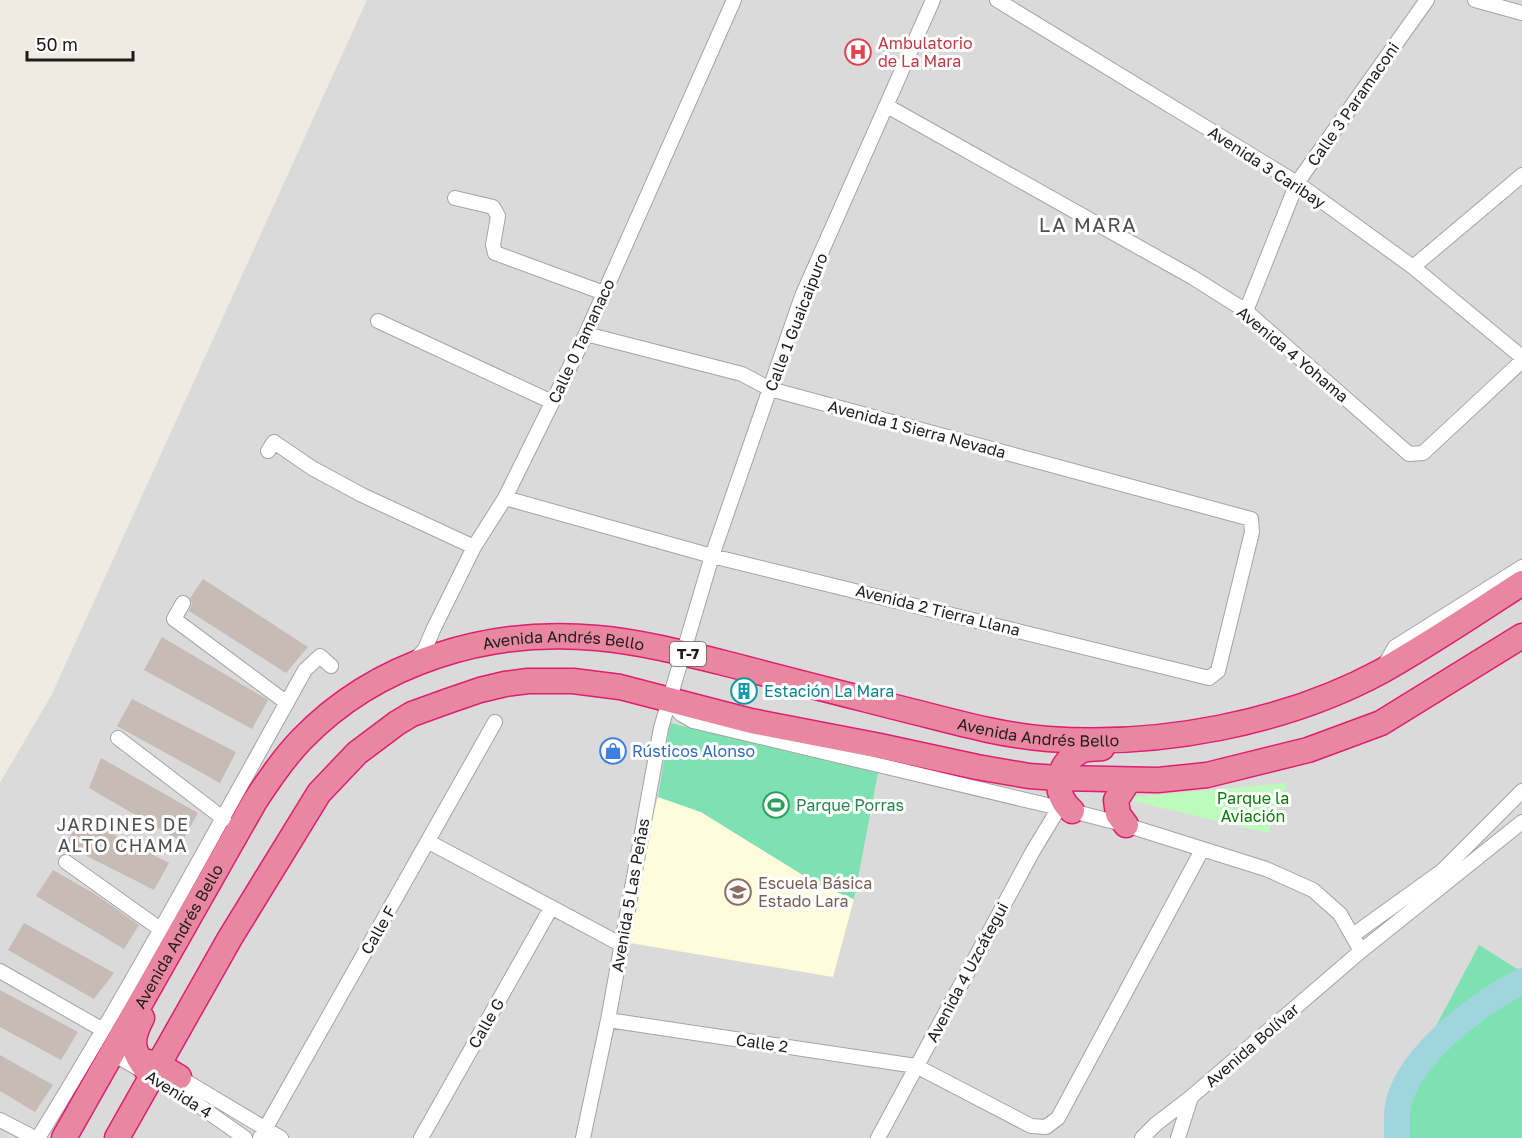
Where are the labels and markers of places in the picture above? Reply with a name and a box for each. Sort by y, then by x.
place label: Ambulatorio de La Mara [878,33,973,71]
hospital icon: Ambulatorio de La Mara [843,37,873,67]
building icon: Estación La Mara [729,676,759,706]
place label: Estación La Mara [764,681,894,701]
shop icon: Rústicos Alonso [598,736,628,766]
place label: Rústicos Alonso [632,741,755,761]
sports icon: Parque Porras [761,790,791,820]
place label: Parque Porras [796,795,904,815]
place label: Escuela Básica Estado Lara [758,873,872,911]
school or university icon: Escuela Básica Estado Lara [723,877,753,907]

